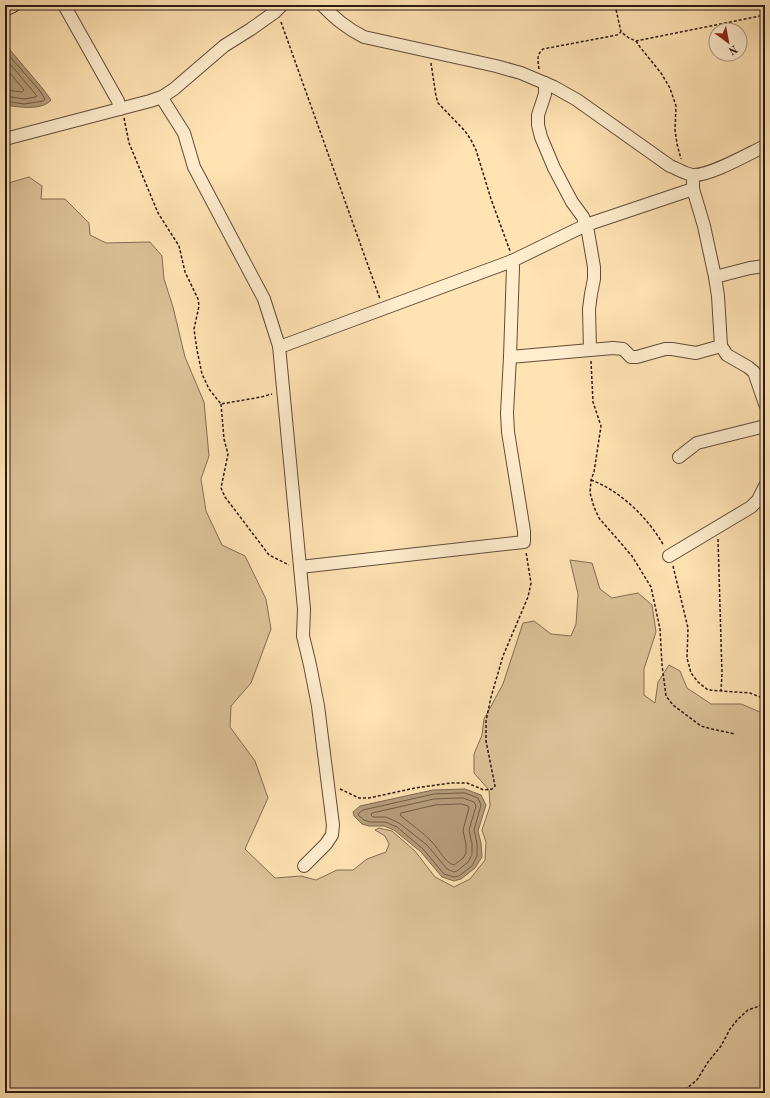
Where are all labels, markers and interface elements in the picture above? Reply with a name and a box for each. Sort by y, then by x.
north arrow [708,22,748,62]
text: N [726,42,739,56]

